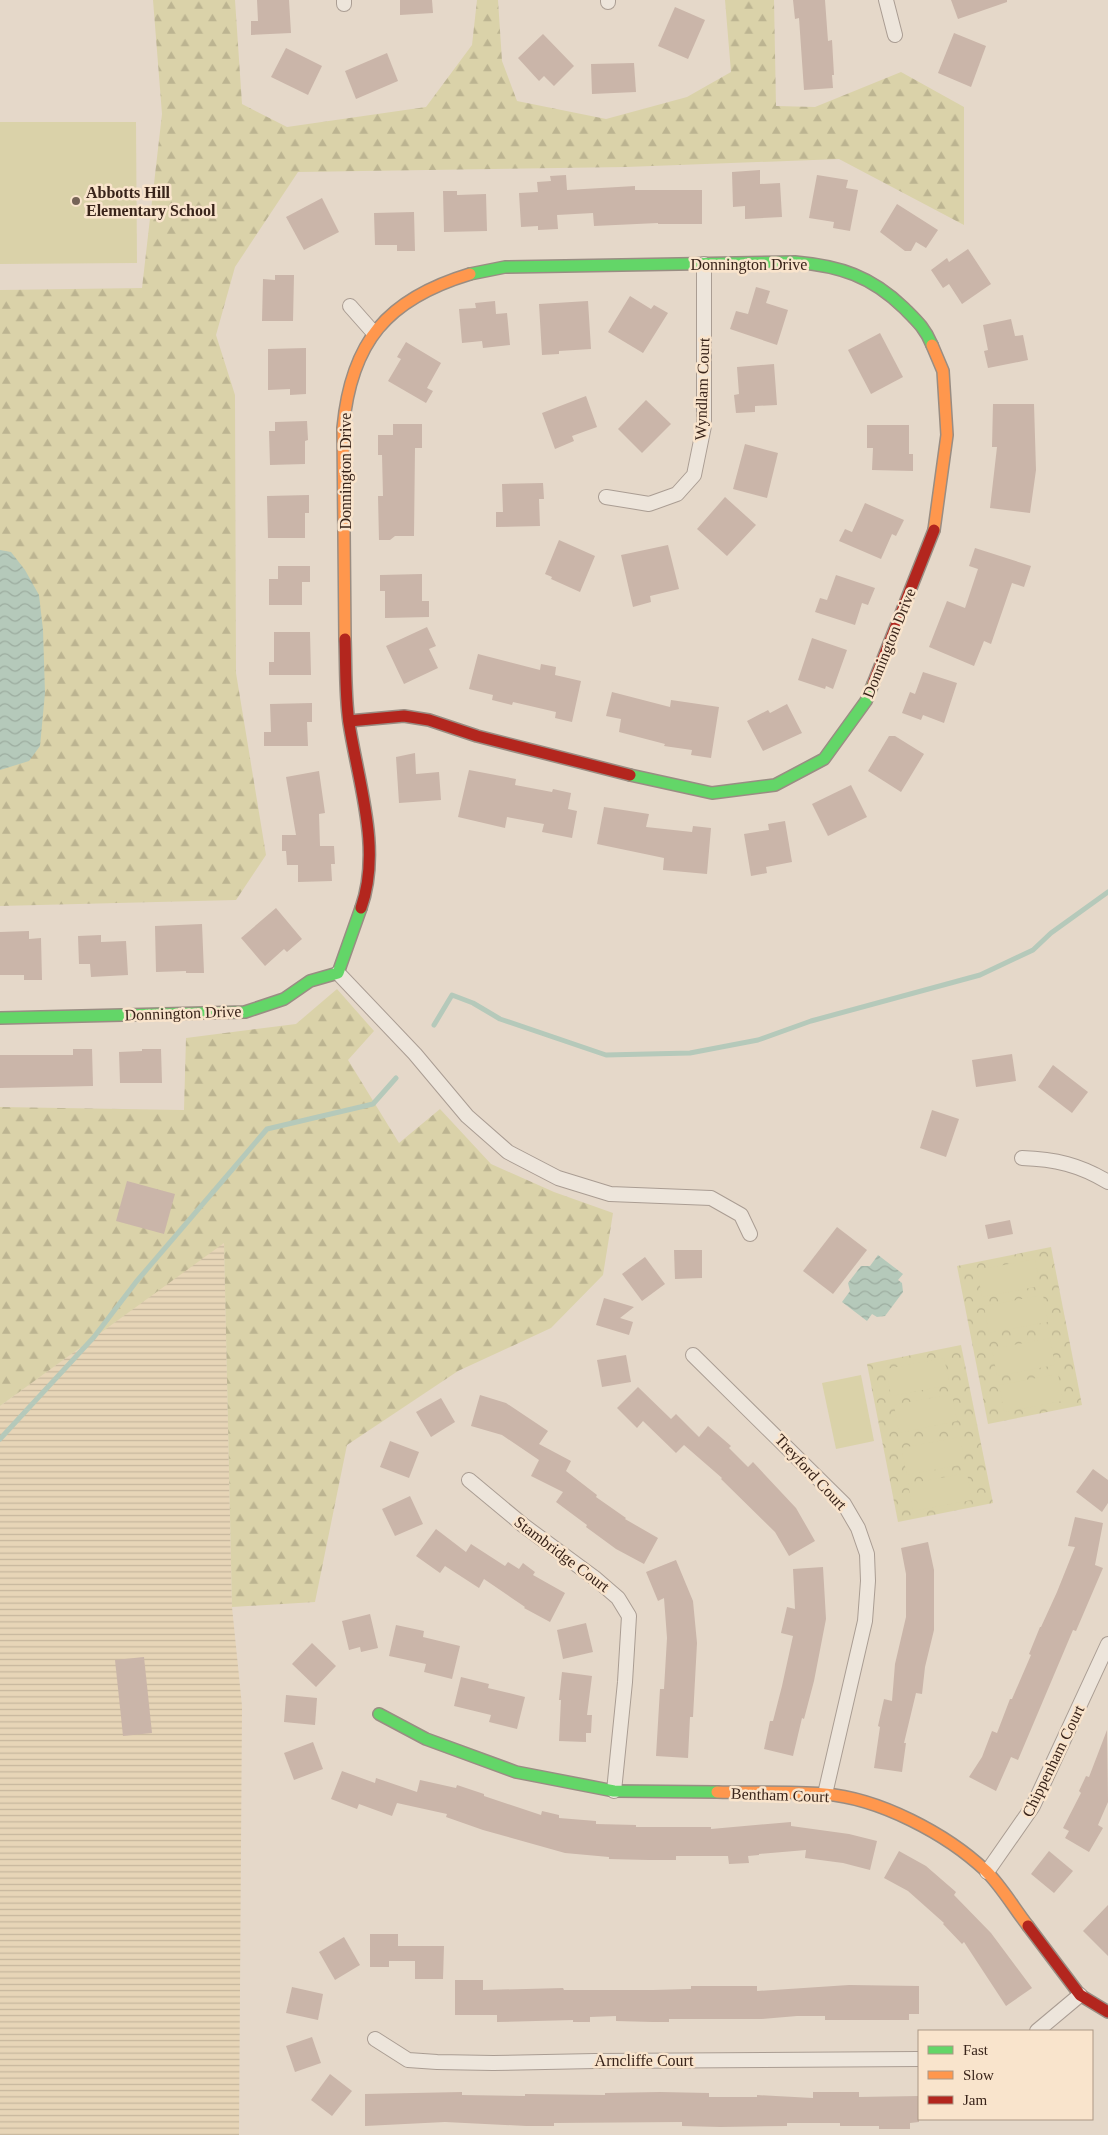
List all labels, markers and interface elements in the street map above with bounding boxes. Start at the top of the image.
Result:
place label: Abbotts Hill Elementary School [86,184,216,220]
marker: Abbotts Hill Elementary School [70,195,82,207]
street label: Donnington Drive [691,256,807,274]
street label: Wyndlam Court [692,337,713,441]
street label: Donnington Drive [337,413,355,529]
street label: Donnington Drive [859,586,920,701]
street label: Donnington Drive [124,1002,242,1025]
street label: Treyford Court [771,1431,851,1514]
street label: Stambridge Court [511,1513,613,1596]
street label: Chippenham Court [1019,1702,1089,1820]
street label: Bentham Court [731,1785,830,1805]
legend [918,2030,1093,2120]
text: Fast [963,2042,989,2058]
street label: Arncliffe Court [595,2052,694,2069]
text: Slow [963,2067,994,2083]
text: Jam [963,2092,987,2108]

